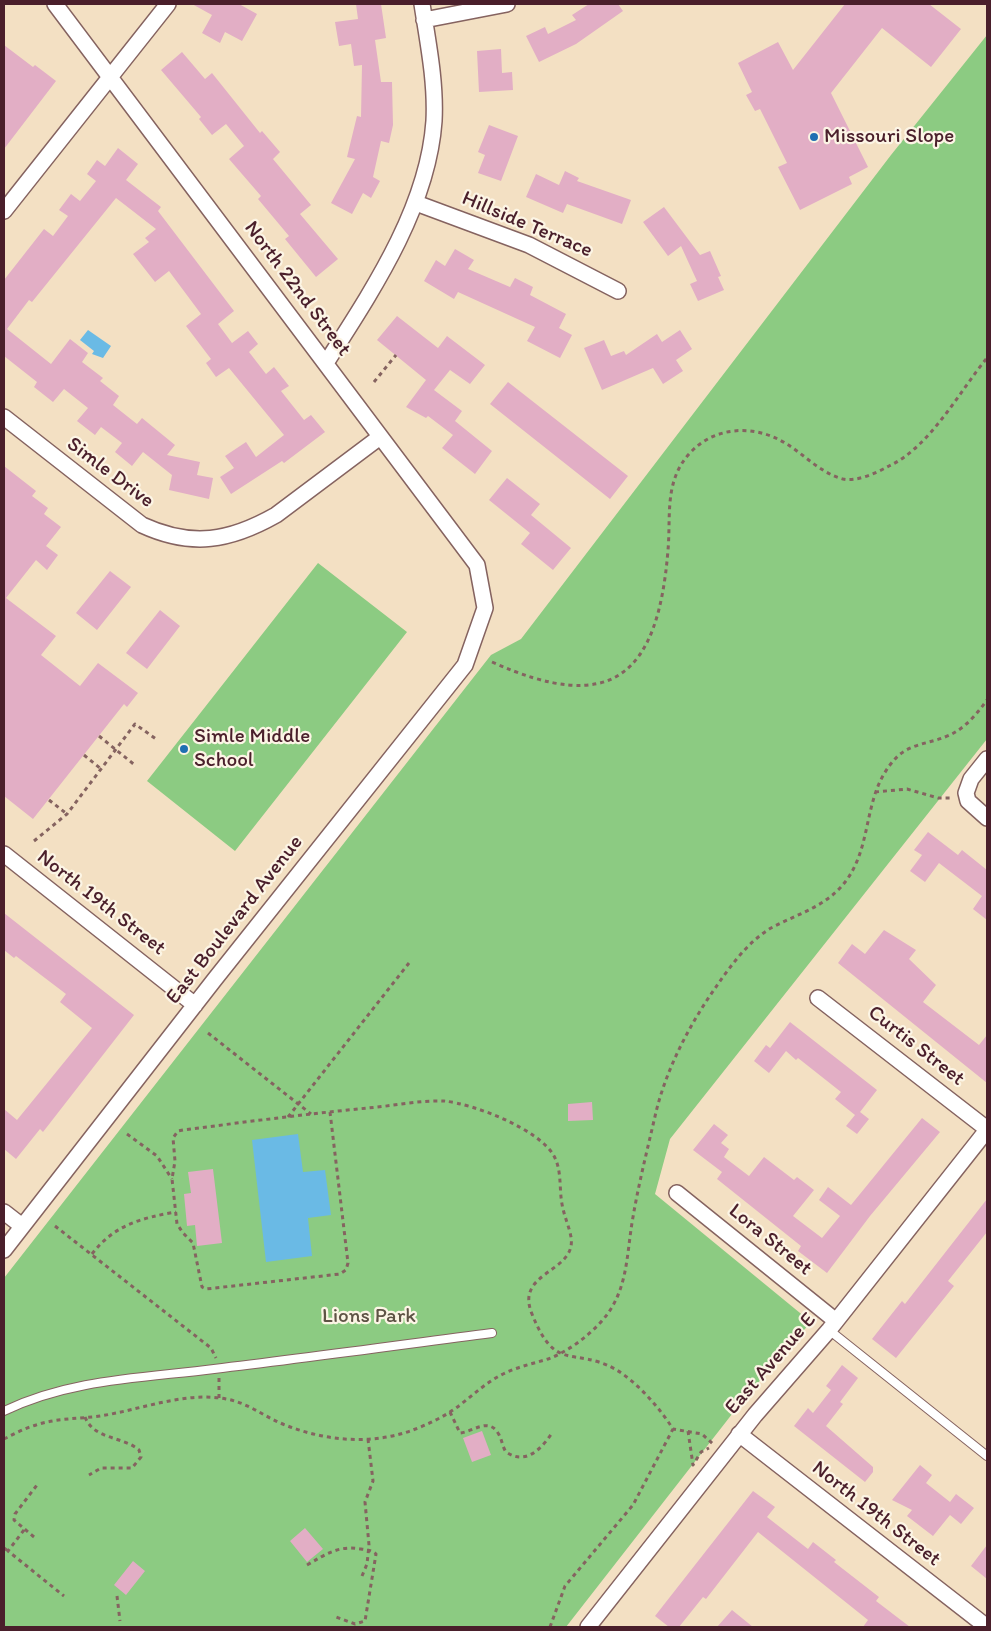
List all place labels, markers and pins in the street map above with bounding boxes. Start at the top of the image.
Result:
place label: Missouri Slope [824,124,954,150]
marker: Missouri Slope [808,131,820,143]
place label: Simle Middle School [194,724,310,774]
marker: Simle Middle School [178,743,190,755]

